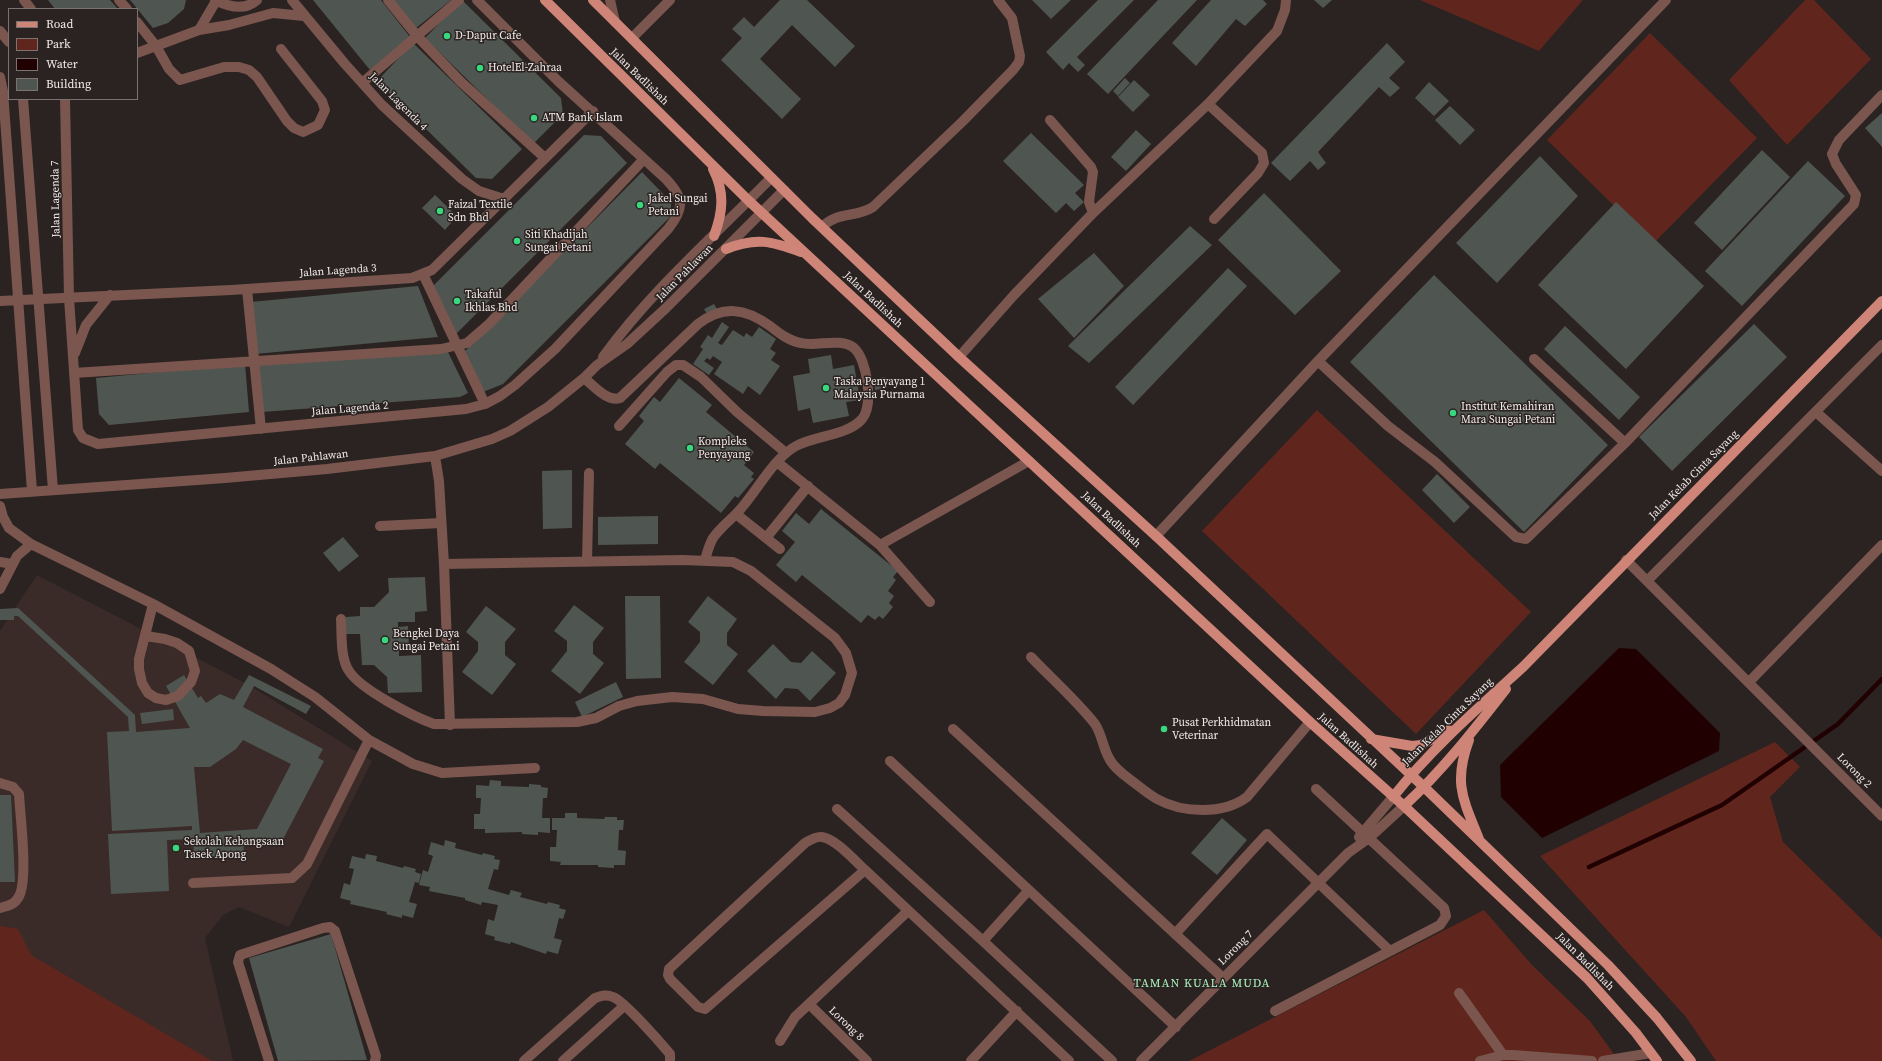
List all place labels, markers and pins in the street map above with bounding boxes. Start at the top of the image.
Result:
place label: D-Dapur Cafe [455,29,521,43]
marker: D-Dapur Cafe [442,31,452,41]
place label: HotelEl-Zahraa [488,61,562,75]
marker: HotelEl-Zahraa [475,63,485,73]
place label: ATM Bank Islam [542,111,623,125]
marker: ATM Bank Islam [529,113,539,123]
place label: Jakel Sungai Petani [648,192,708,218]
place label: Faizal Textile Sdn Bhd [448,198,512,224]
marker: Jakel Sungai Petani [635,200,645,210]
marker: Faizal Textile Sdn Bhd [435,206,445,216]
place label: Siti Khadijah Sungai Petani [525,228,591,254]
marker: Siti Khadijah Sungai Petani [512,236,522,246]
place label: Takaful Ikhlas Bhd [465,288,517,314]
marker: Takaful Ikhlas Bhd [452,296,462,306]
place label: Taska Penyayang 1 Malaysia Purnama [834,375,925,401]
marker: Taska Penyayang 1 Malaysia Purnama [821,383,831,393]
place label: Institut Kemahiran Mara Sungai Petani [1461,400,1555,426]
marker: Institut Kemahiran Mara Sungai Petani [1448,408,1458,418]
place label: Kompleks Penyayang [698,435,751,461]
marker: Kompleks Penyayang [685,443,695,453]
place label: Bengkel Daya Sungai Petani [393,627,459,653]
marker: Bengkel Daya Sungai Petani [380,635,390,645]
place label: Pusat Perkhidmatan Veterinar [1172,716,1271,742]
marker: Pusat Perkhidmatan Veterinar [1159,724,1169,734]
place label: Sekolah Kebangsaan Tasek Apong [184,835,284,861]
marker: Sekolah Kebangsaan Tasek Apong [171,843,181,853]

